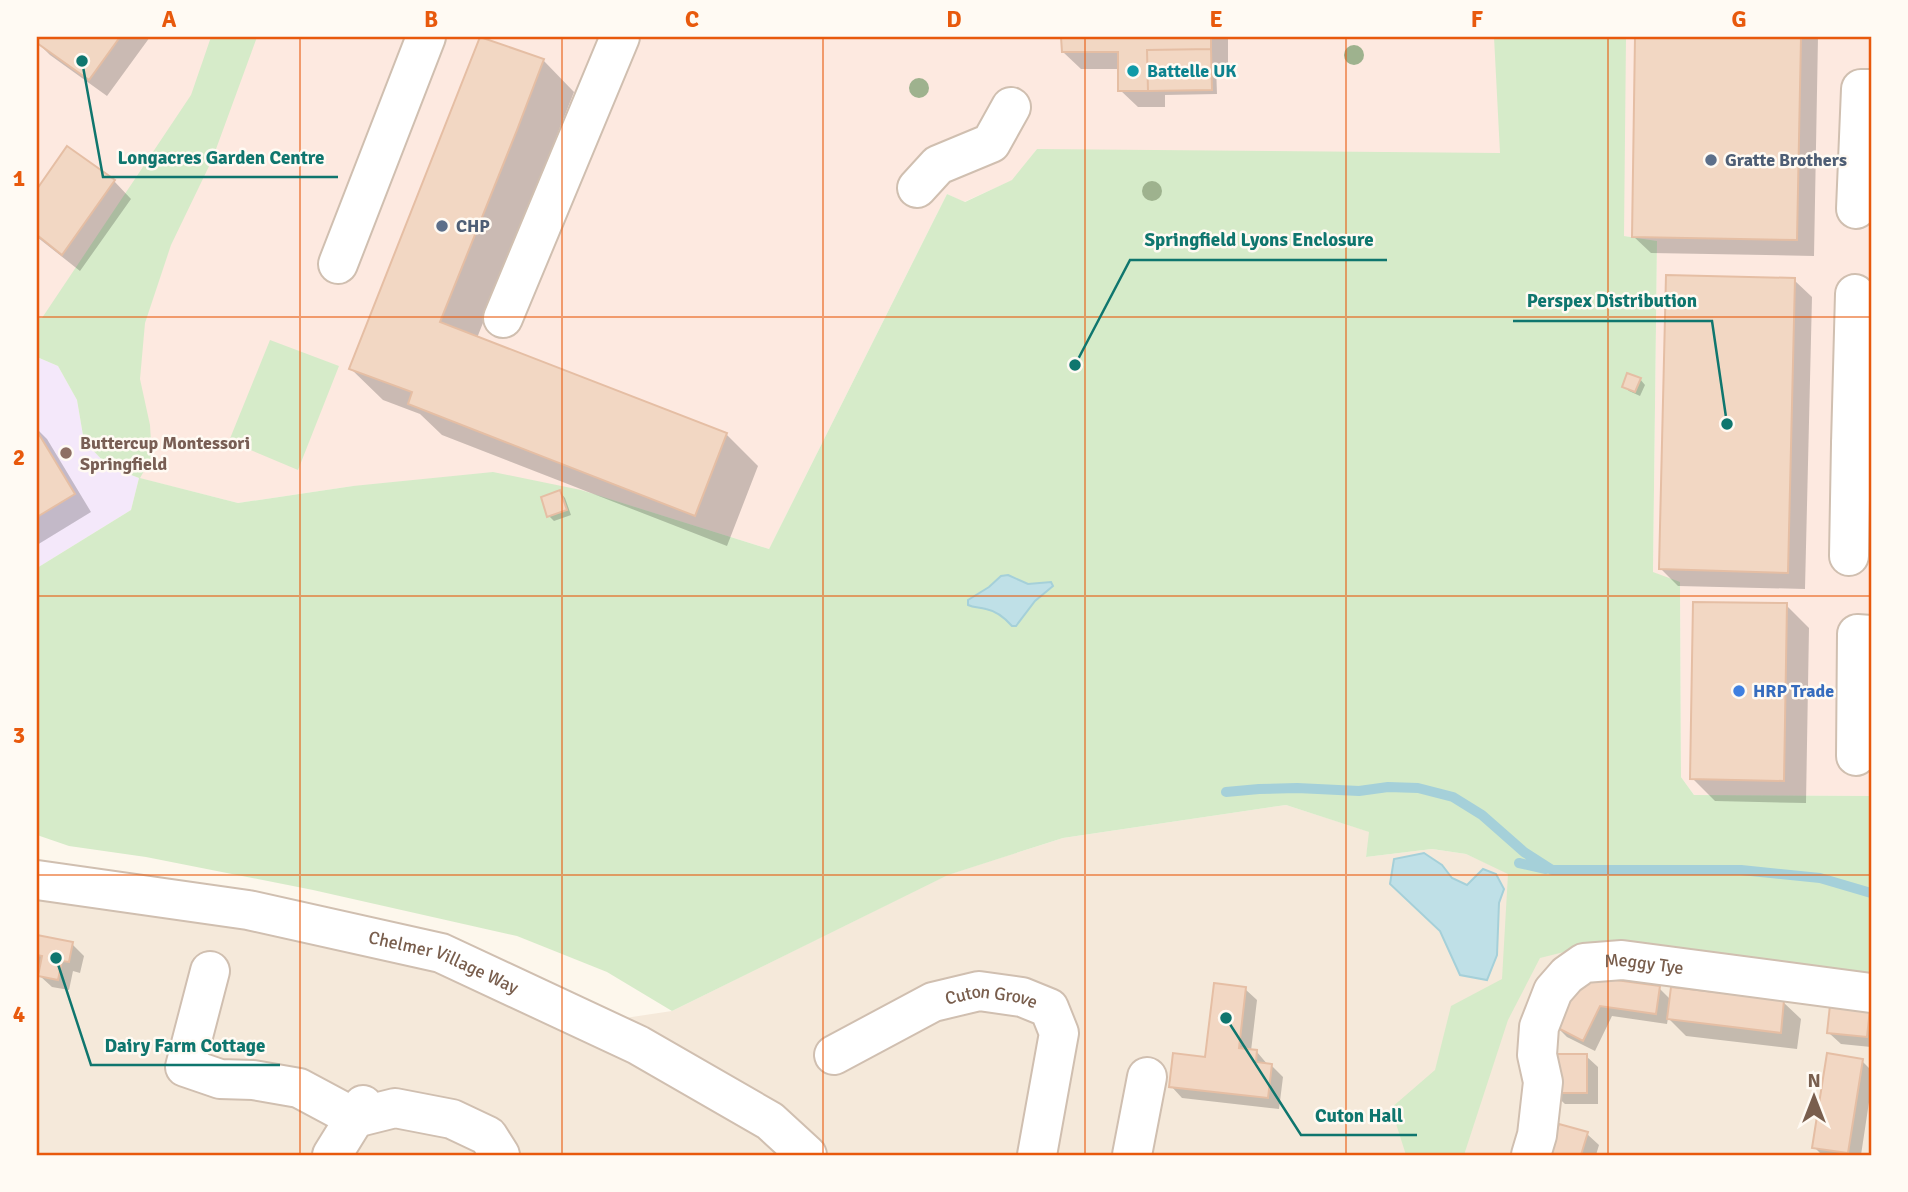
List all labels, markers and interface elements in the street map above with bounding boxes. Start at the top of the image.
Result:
text: A [162,5,177,34]
text: B [424,5,438,34]
text: C [685,5,699,34]
text: D [946,5,962,34]
text: E [1209,5,1223,34]
text: F [1471,5,1483,34]
text: G [1731,5,1747,34]
place label: Battelle UK [1147,60,1237,82]
marker: Battelle UK [1125,63,1141,79]
callout: Longacres Garden Centre [103,137,338,177]
text: Longacres Garden Centre [117,146,325,170]
place label: Gratte Brothers [1725,149,1847,171]
marker: Gratte Brothers [1703,152,1719,168]
text: 1 [13,164,25,193]
place label: CHP [456,215,490,237]
marker: CHP [434,218,450,234]
callout: Springfield Lyons Enclosure [1130,220,1387,260]
text: Springfield Lyons Enclosure [1144,228,1374,252]
callout: Perspex Distribution [1513,281,1712,321]
text: Perspex Distribution [1527,289,1697,313]
place label: Buttercup Montessori Springfield [80,432,250,475]
text: 2 [13,443,25,472]
marker: Buttercup Montessori Springfield [58,445,74,461]
place label: HRP Trade [1753,680,1834,702]
marker: HRP Trade [1731,683,1747,699]
text: 3 [13,721,25,750]
street label: Chelmer Village Way [366,926,522,999]
street label: Meggy Tye [1604,949,1685,979]
street label: Cuton Grove [943,980,1041,1013]
text: 4 [13,1000,25,1029]
callout: Dairy Farm Cottage [91,1025,280,1065]
text: Dairy Farm Cottage [105,1034,265,1058]
north arrow [1778,1062,1848,1132]
text: N [1807,1069,1821,1093]
callout: Cuton Hall [1301,1095,1417,1135]
text: Cuton Hall [1315,1104,1403,1128]

